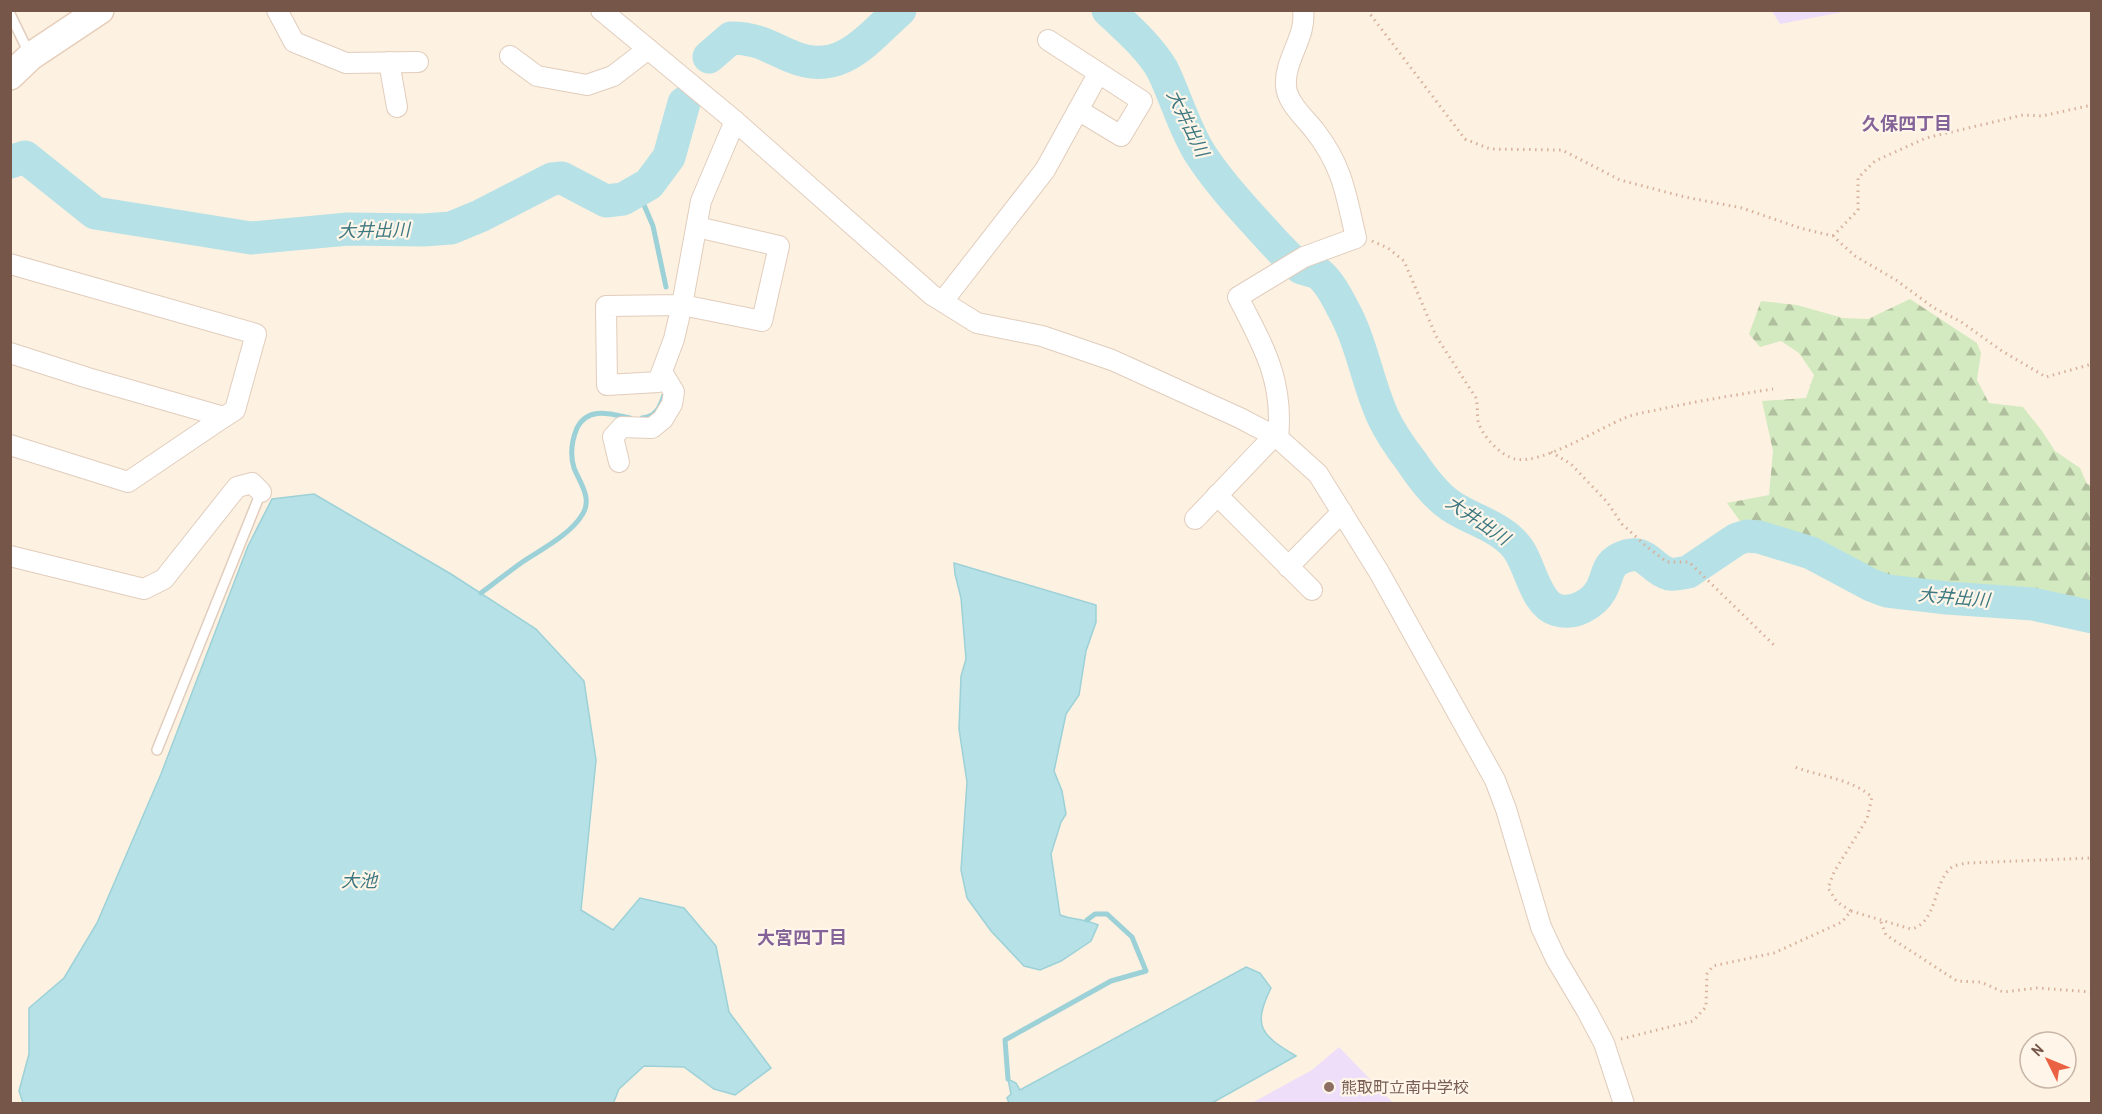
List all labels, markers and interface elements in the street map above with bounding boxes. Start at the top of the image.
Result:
water label: 大井出川 [1161,85,1216,163]
district label: 久保四丁目 [1862,111,1952,136]
water label: 大井出川 [338,217,412,243]
water label: 大井出川 [1441,490,1516,552]
water label: 大井出川 [1917,581,1993,613]
water label: 大池 [341,868,379,893]
district label: 大宮四丁目 [757,925,847,950]
north arrow [2018,1030,2078,1090]
text: N [2026,1039,2048,1061]
place label: 熊取町立南中学校 [1341,1076,1469,1098]
marker: 熊取町立南中学校 [1322,1080,1336,1094]

